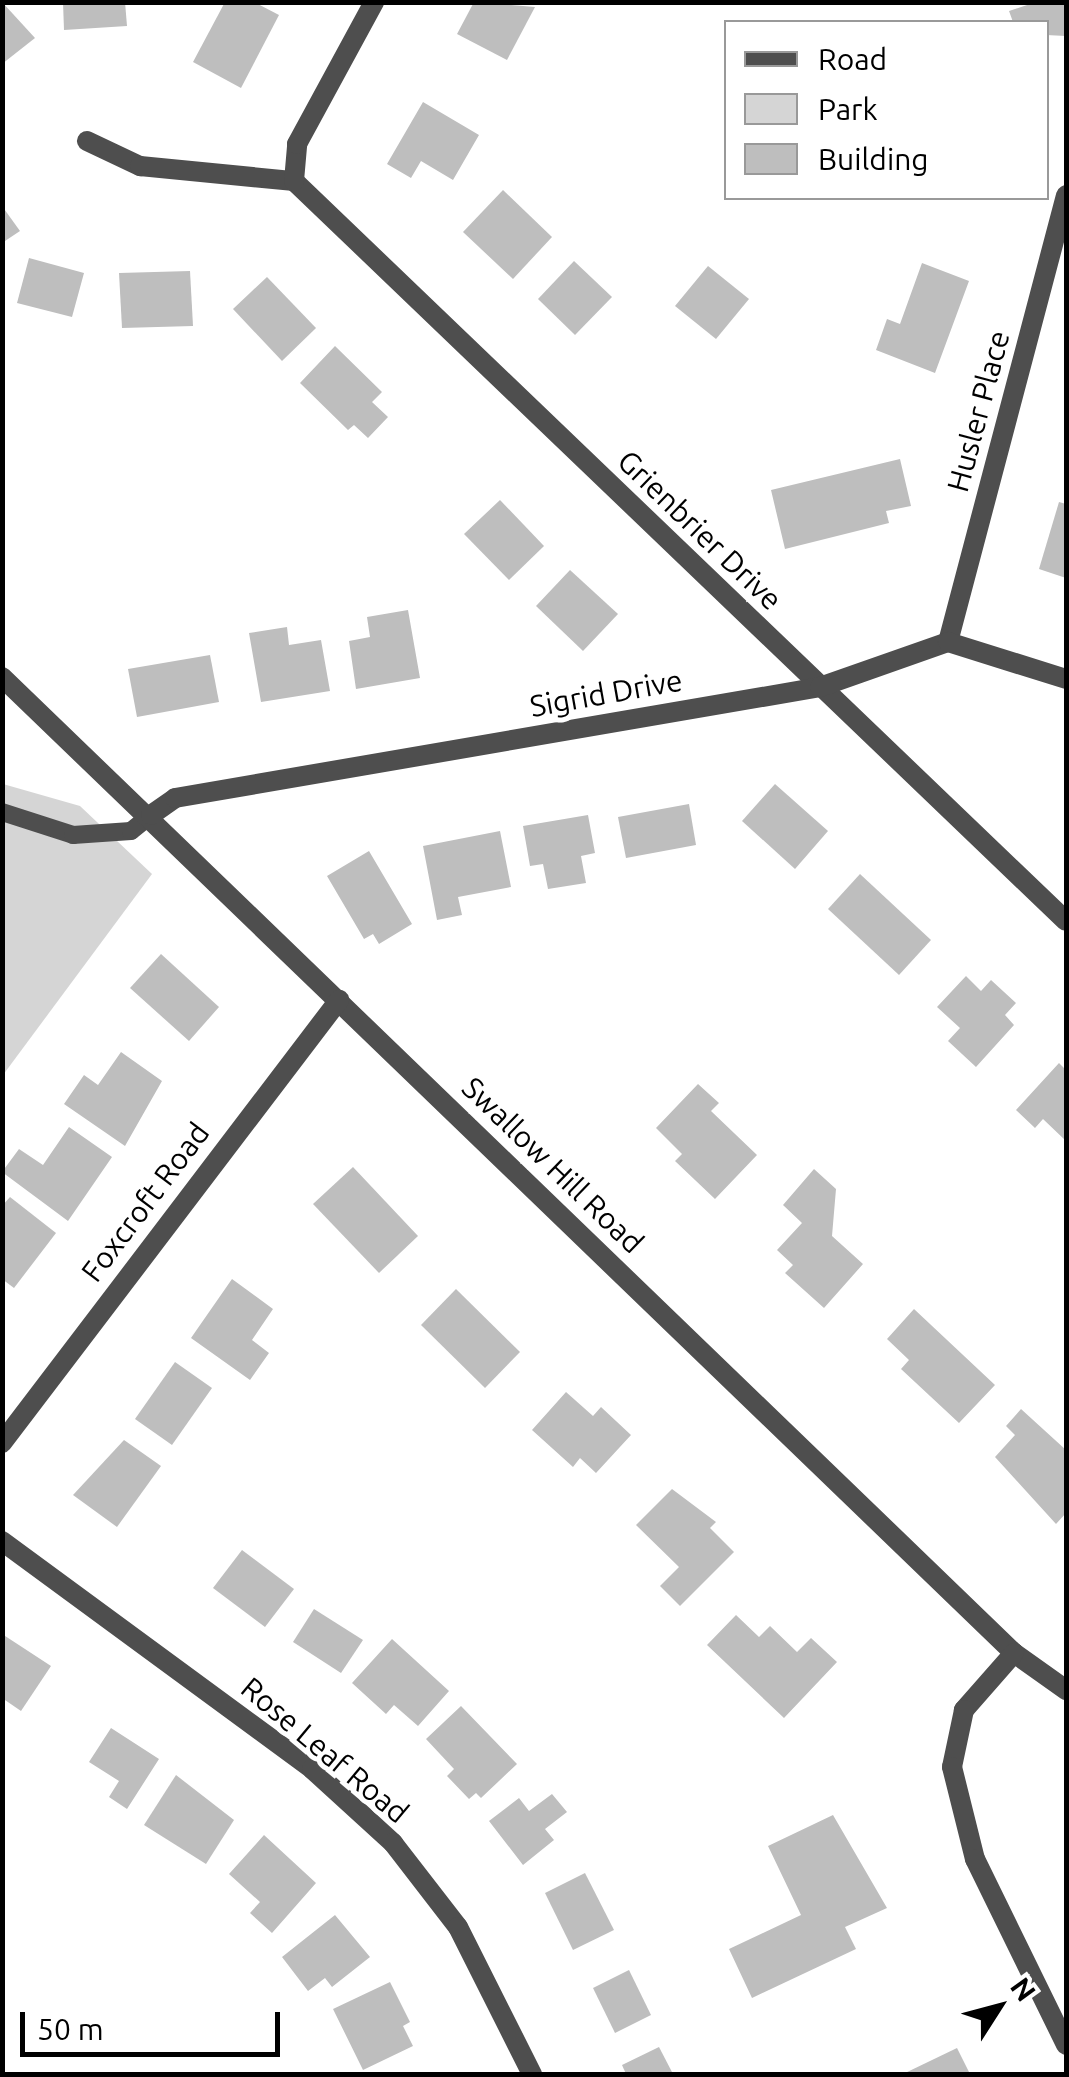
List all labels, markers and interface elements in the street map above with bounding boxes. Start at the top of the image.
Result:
legend [724,20,1049,200]
text: Road [818,42,887,76]
text: Park [818,92,878,126]
text: Building [818,142,929,176]
street label: Husler Place [939,326,1017,496]
street label: Grienbrier Drive [610,443,790,617]
street label: Sigrid Drive [527,662,685,724]
street label: Swallow Hill Road [455,1069,651,1261]
street label: Foxcroft Road [73,1115,217,1289]
street label: Rose Leaf Road [234,1670,416,1830]
north arrow [949,1957,1049,2057]
text: N [1005,1972,1042,2007]
scale bar [25,1992,285,2054]
text: 50 m [37,2012,104,2046]

